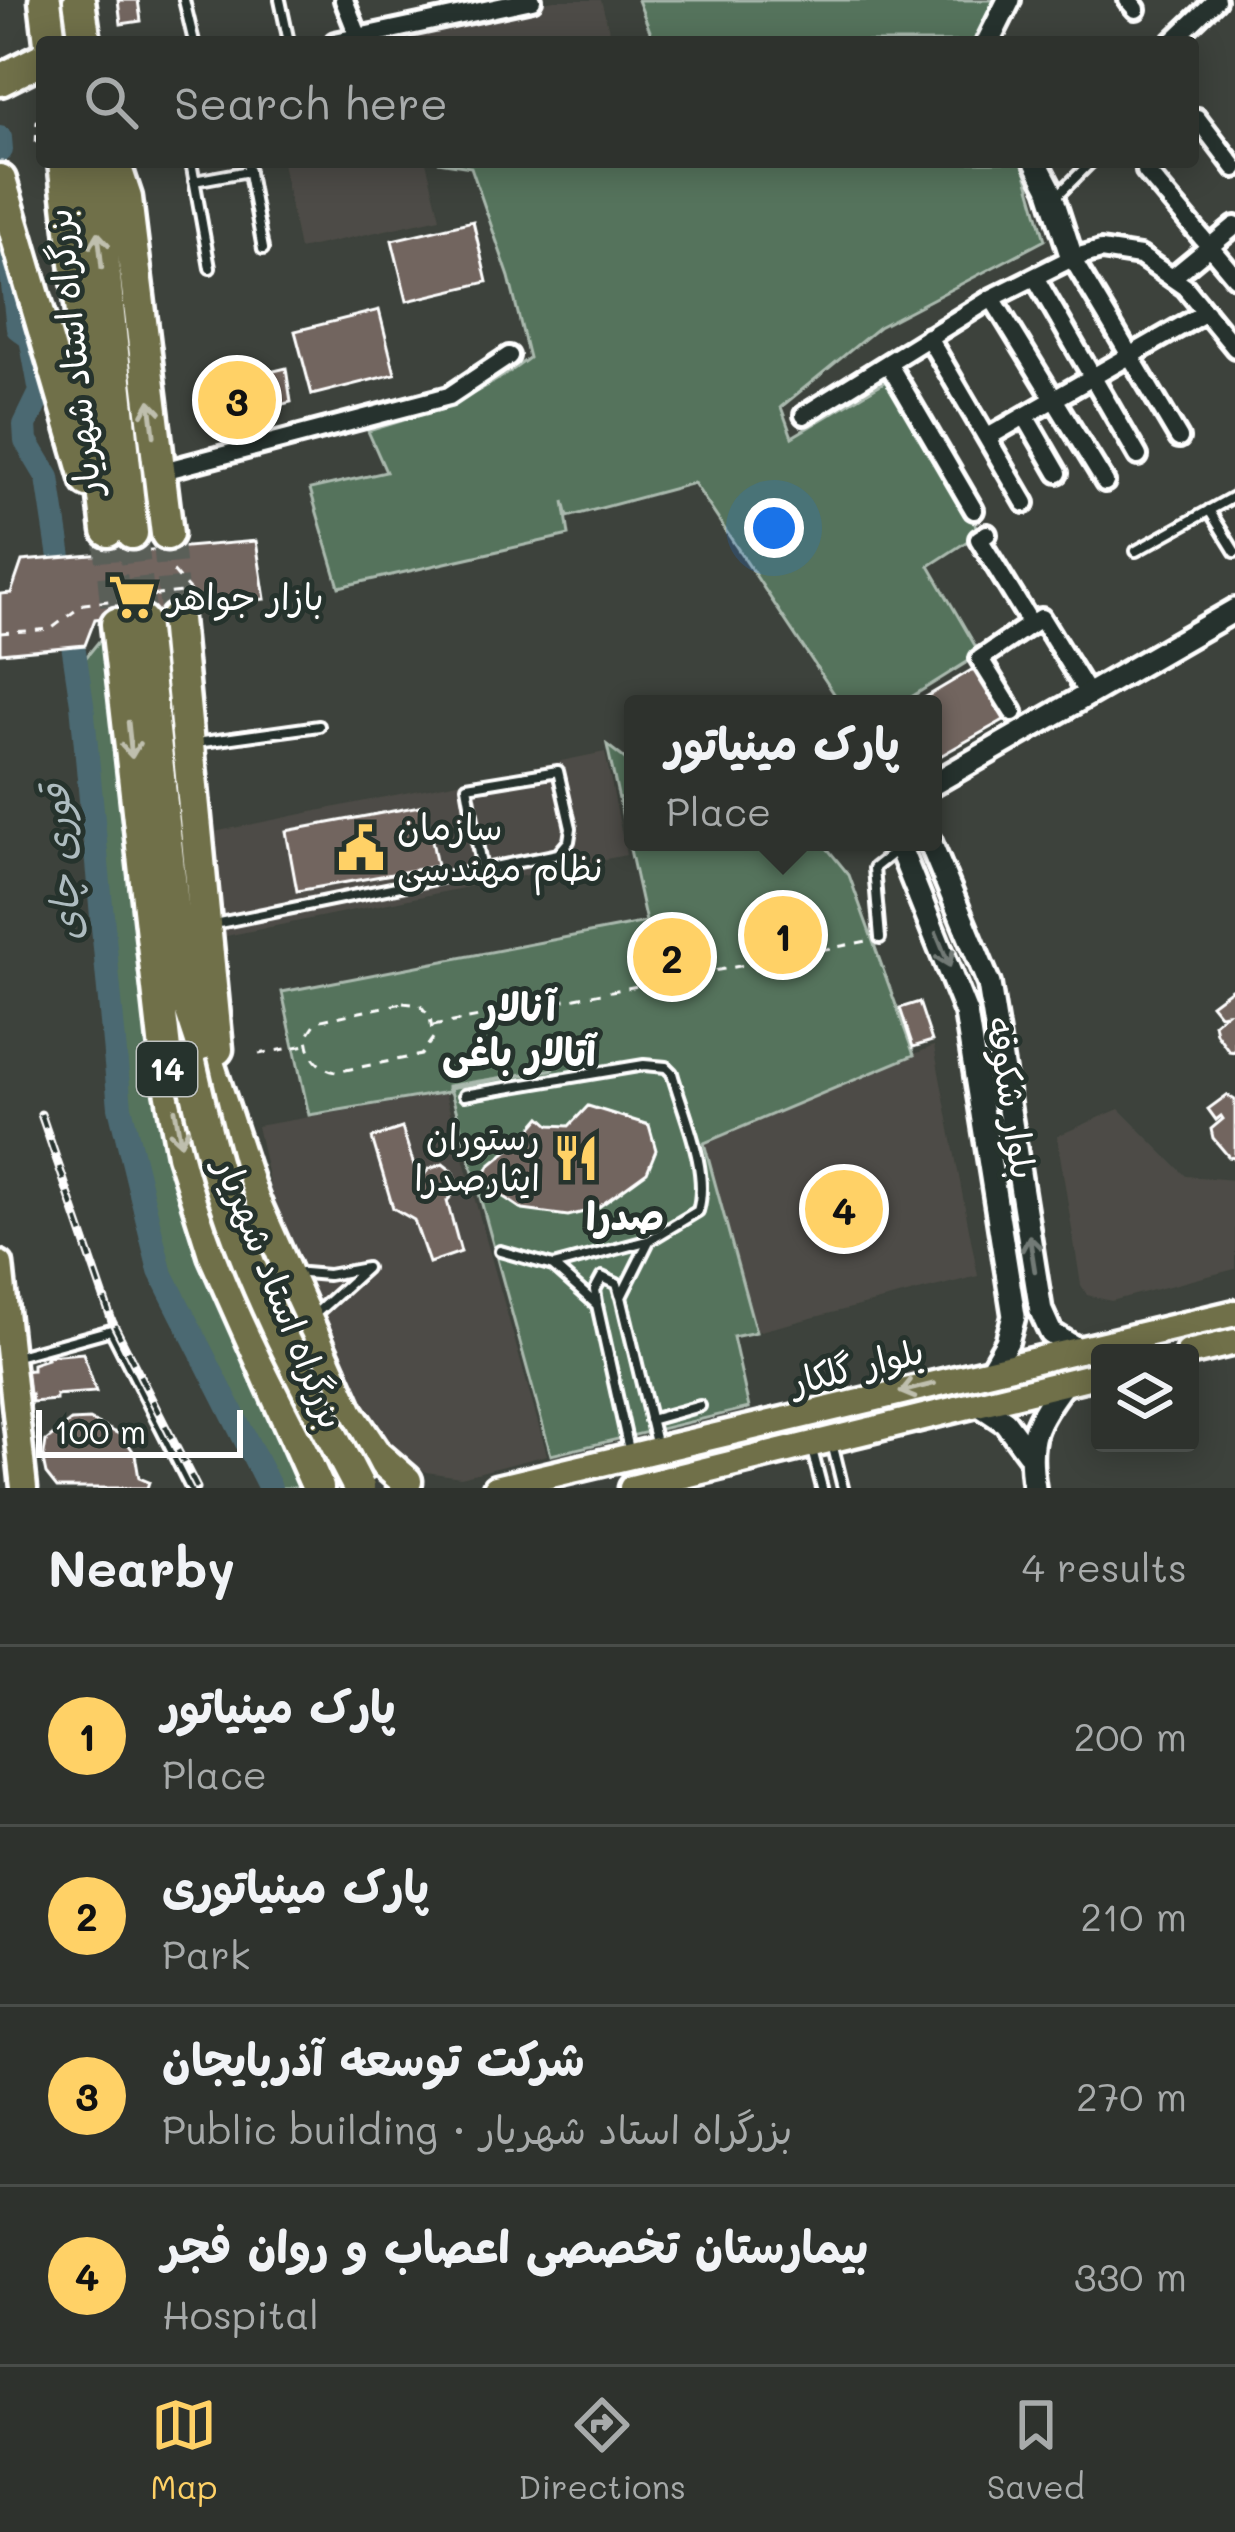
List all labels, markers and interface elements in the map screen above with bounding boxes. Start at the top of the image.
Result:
search box [36,36,1199,168]
icon: search [78,69,144,135]
text: Search here [174,73,448,131]
street label: بزرگراه استاد شهریار [33,206,110,501]
one-way arrow [89,231,111,270]
pin: 3 [198,355,276,445]
one-way arrow [141,399,163,438]
your location [744,498,804,558]
supermarket icon: بازار جواهر [107,572,157,622]
place label: بازار جواهر [165,572,324,621]
popup [624,695,942,851]
text: پارک مینیاتور [666,713,900,771]
one-way arrow [119,720,141,759]
water label: قوری چای [27,780,93,944]
text: Place [666,785,771,836]
place label: سازمان نظام مهندسی [397,802,603,896]
public building icon: سازمان نظام مهندسی [336,823,386,873]
pin: 1 [744,890,822,980]
pin: 2 [633,912,711,1002]
one-way arrow [933,930,955,967]
district label: آنالار آتالار باغی [442,980,599,1078]
street label: بلوار شکوفه [977,1013,1049,1182]
road number: 14 [137,1042,197,1096]
one-way arrow [167,1107,190,1146]
place label: رستوران ایثارصدرا [414,1112,540,1200]
restaurant icon: رستوران ایثارصدرا [551,1133,601,1183]
street label: بزرگراه استاد شهریار [204,1147,357,1435]
pin: 4 [805,1164,883,1254]
district label: صدرا [586,1189,664,1240]
one-way arrow [1019,1235,1042,1274]
street label: بلوار گلکار [782,1325,928,1404]
map controls [1091,1344,1199,1452]
button: layers [1091,1344,1199,1452]
one-way arrow [898,1378,936,1400]
scale bar [36,1404,243,1457]
text: 100 m [54,1409,146,1452]
text: Nearby [48,1533,235,1600]
text: 4 results [1022,1541,1187,1592]
text: پارک مینیاتور [162,1676,396,1734]
text: 1 [78,1710,96,1761]
text: 200 m [1074,1710,1187,1761]
text: Place [162,1748,267,1799]
text: پارک مینیاتوری [162,1856,429,1914]
text: 2 [76,1890,98,1941]
text: 210 m [1080,1890,1187,1941]
text: Park [162,1928,250,1979]
text: شرکت توسعه آذربایجان [162,2029,585,2087]
text: 3 [75,2070,99,2121]
text: 270 m [1076,2070,1187,2121]
text: Public building · بزرگراه استاد شهریار [162,2103,792,2154]
text: بیمارستان تخصصی اعصاب و روان فجر [162,2216,868,2274]
text: 4 [75,2250,99,2301]
text: 330 m [1074,2250,1187,2301]
text: Hospital [162,2288,319,2339]
tab: Map [150,2392,218,2507]
tab: Directions [518,2392,686,2507]
tab: Saved [987,2392,1085,2507]

